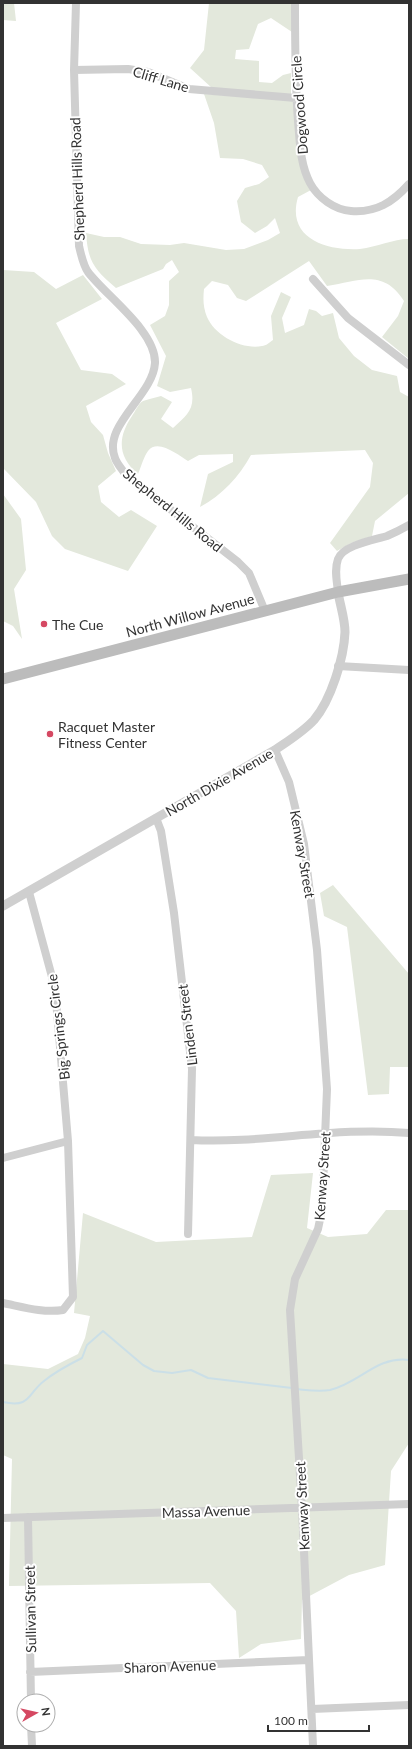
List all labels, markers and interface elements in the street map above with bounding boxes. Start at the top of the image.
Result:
street label: Dogwood Circle [287,55,311,155]
street label: Cliff Lane [131,62,191,96]
street label: Shepherd Hills Road [66,117,88,241]
street label: Shepherd Hills Road [120,465,226,555]
street label: North Willow Avenue [124,590,256,640]
place label: The Cue [52,616,103,633]
marker: The Cue [39,619,49,629]
place label: Racquet Master Fitness Center [58,718,155,751]
marker: Racquet Master Fitness Center [45,729,55,739]
street label: North Dixie Avenue [162,744,276,820]
street label: Kenway Street [287,809,319,899]
street label: Big Springs Circle [43,973,73,1081]
street label: Linden Street [174,983,200,1067]
street label: Kenway Street [310,1131,334,1221]
street label: Kenway Street [291,1461,313,1551]
street label: Massa Avenue [162,1501,250,1521]
street label: Sullivan Street [21,1565,39,1653]
street label: Sharon Avenue [124,1656,216,1676]
north arrow [16,1693,56,1733]
text: N [39,1706,53,1717]
scale bar [268,1707,369,1733]
text: 100 m [274,1713,308,1728]

